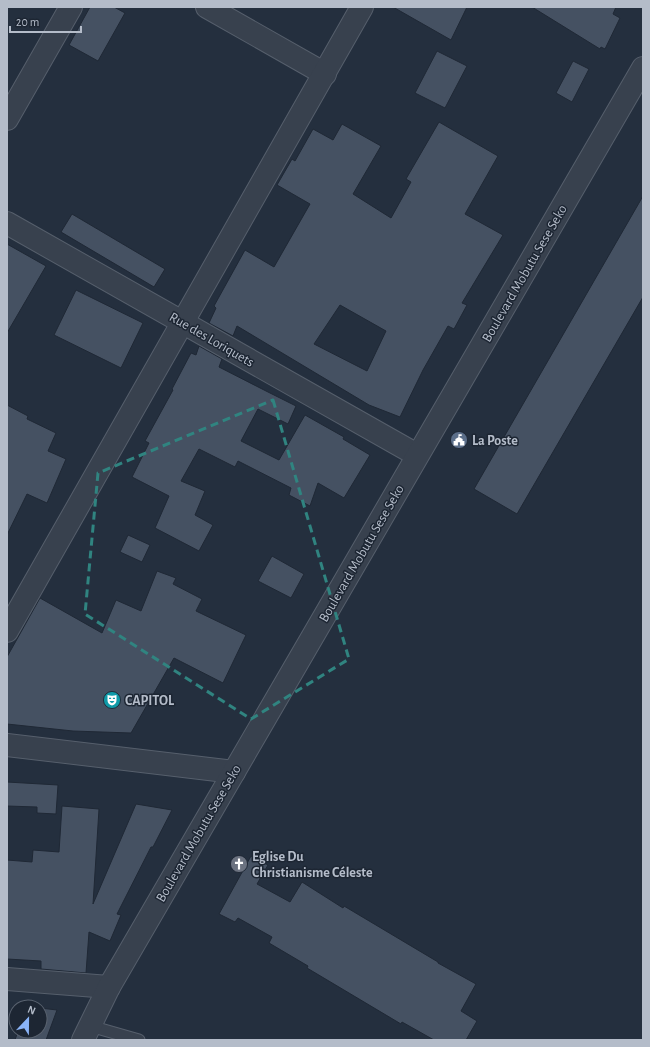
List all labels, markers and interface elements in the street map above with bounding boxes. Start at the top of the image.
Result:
scale bar [10,8,81,34]
text: 20 m [16,16,39,28]
street label: Boulevard Mobutu Sese Seko [480,202,570,344]
street label: Rue des Loriquets [167,310,256,370]
public building icon: La Poste [449,430,469,450]
place label: La Poste [472,434,518,448]
street label: Boulevard Mobutu Sese Seko [317,482,407,624]
theatre icon: CAPITOL [102,690,122,710]
place label: CAPITOL [125,694,175,708]
street label: Boulevard Mobutu Sese Seko [154,762,244,904]
place label: Eglise Du Christianisme Céleste [252,850,373,880]
church icon: Eglise Du Christianisme Céleste [229,854,249,874]
north arrow [8,999,48,1039]
text: N [26,1004,37,1017]

